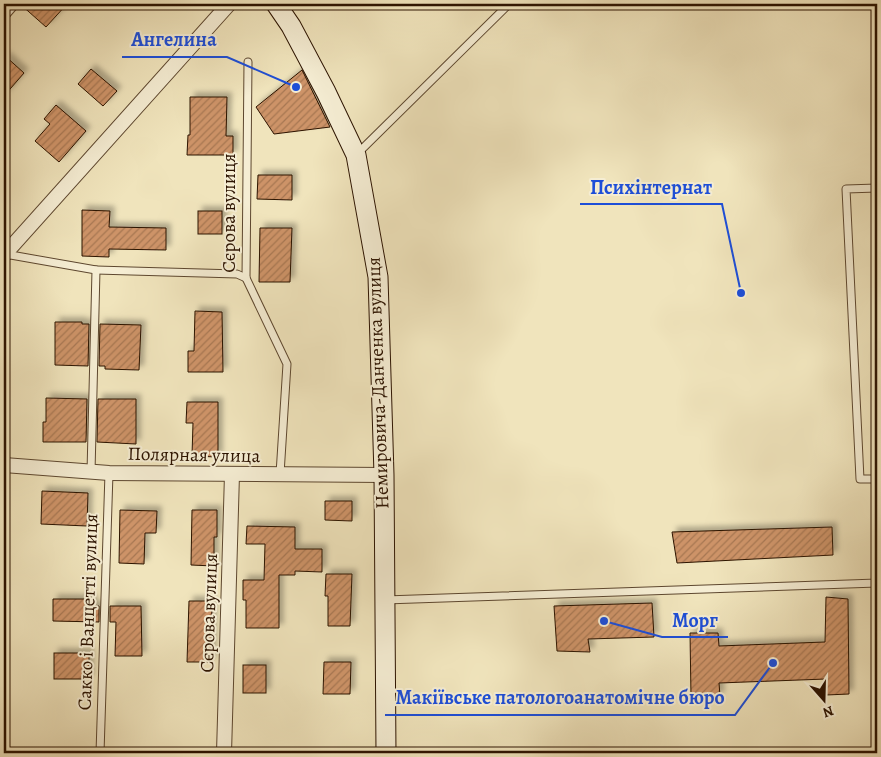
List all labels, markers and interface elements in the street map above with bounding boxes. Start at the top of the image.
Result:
callout: Ангелина [122,22,227,57]
text: Ангелина [130,26,217,53]
street label: Сєрова вулиця [216,153,242,273]
callout: Психінтернат [580,169,722,204]
text: Психінтернат [590,174,712,201]
street label: Немировича-Данченка вулиця [361,257,395,509]
street label: Полярная улица [127,441,261,469]
street label: Сакко і Ванцетті вулиця [72,513,104,711]
street label: Сєрова вулиця [194,553,224,673]
callout: Морг [662,602,728,637]
text: Морг [672,607,718,634]
north arrow [798,674,848,724]
callout: Макіївське патологоанатомічне бюро [385,680,735,715]
text: Макіївське патологоанатомічне бюро [395,684,725,711]
text: N [820,701,836,722]

